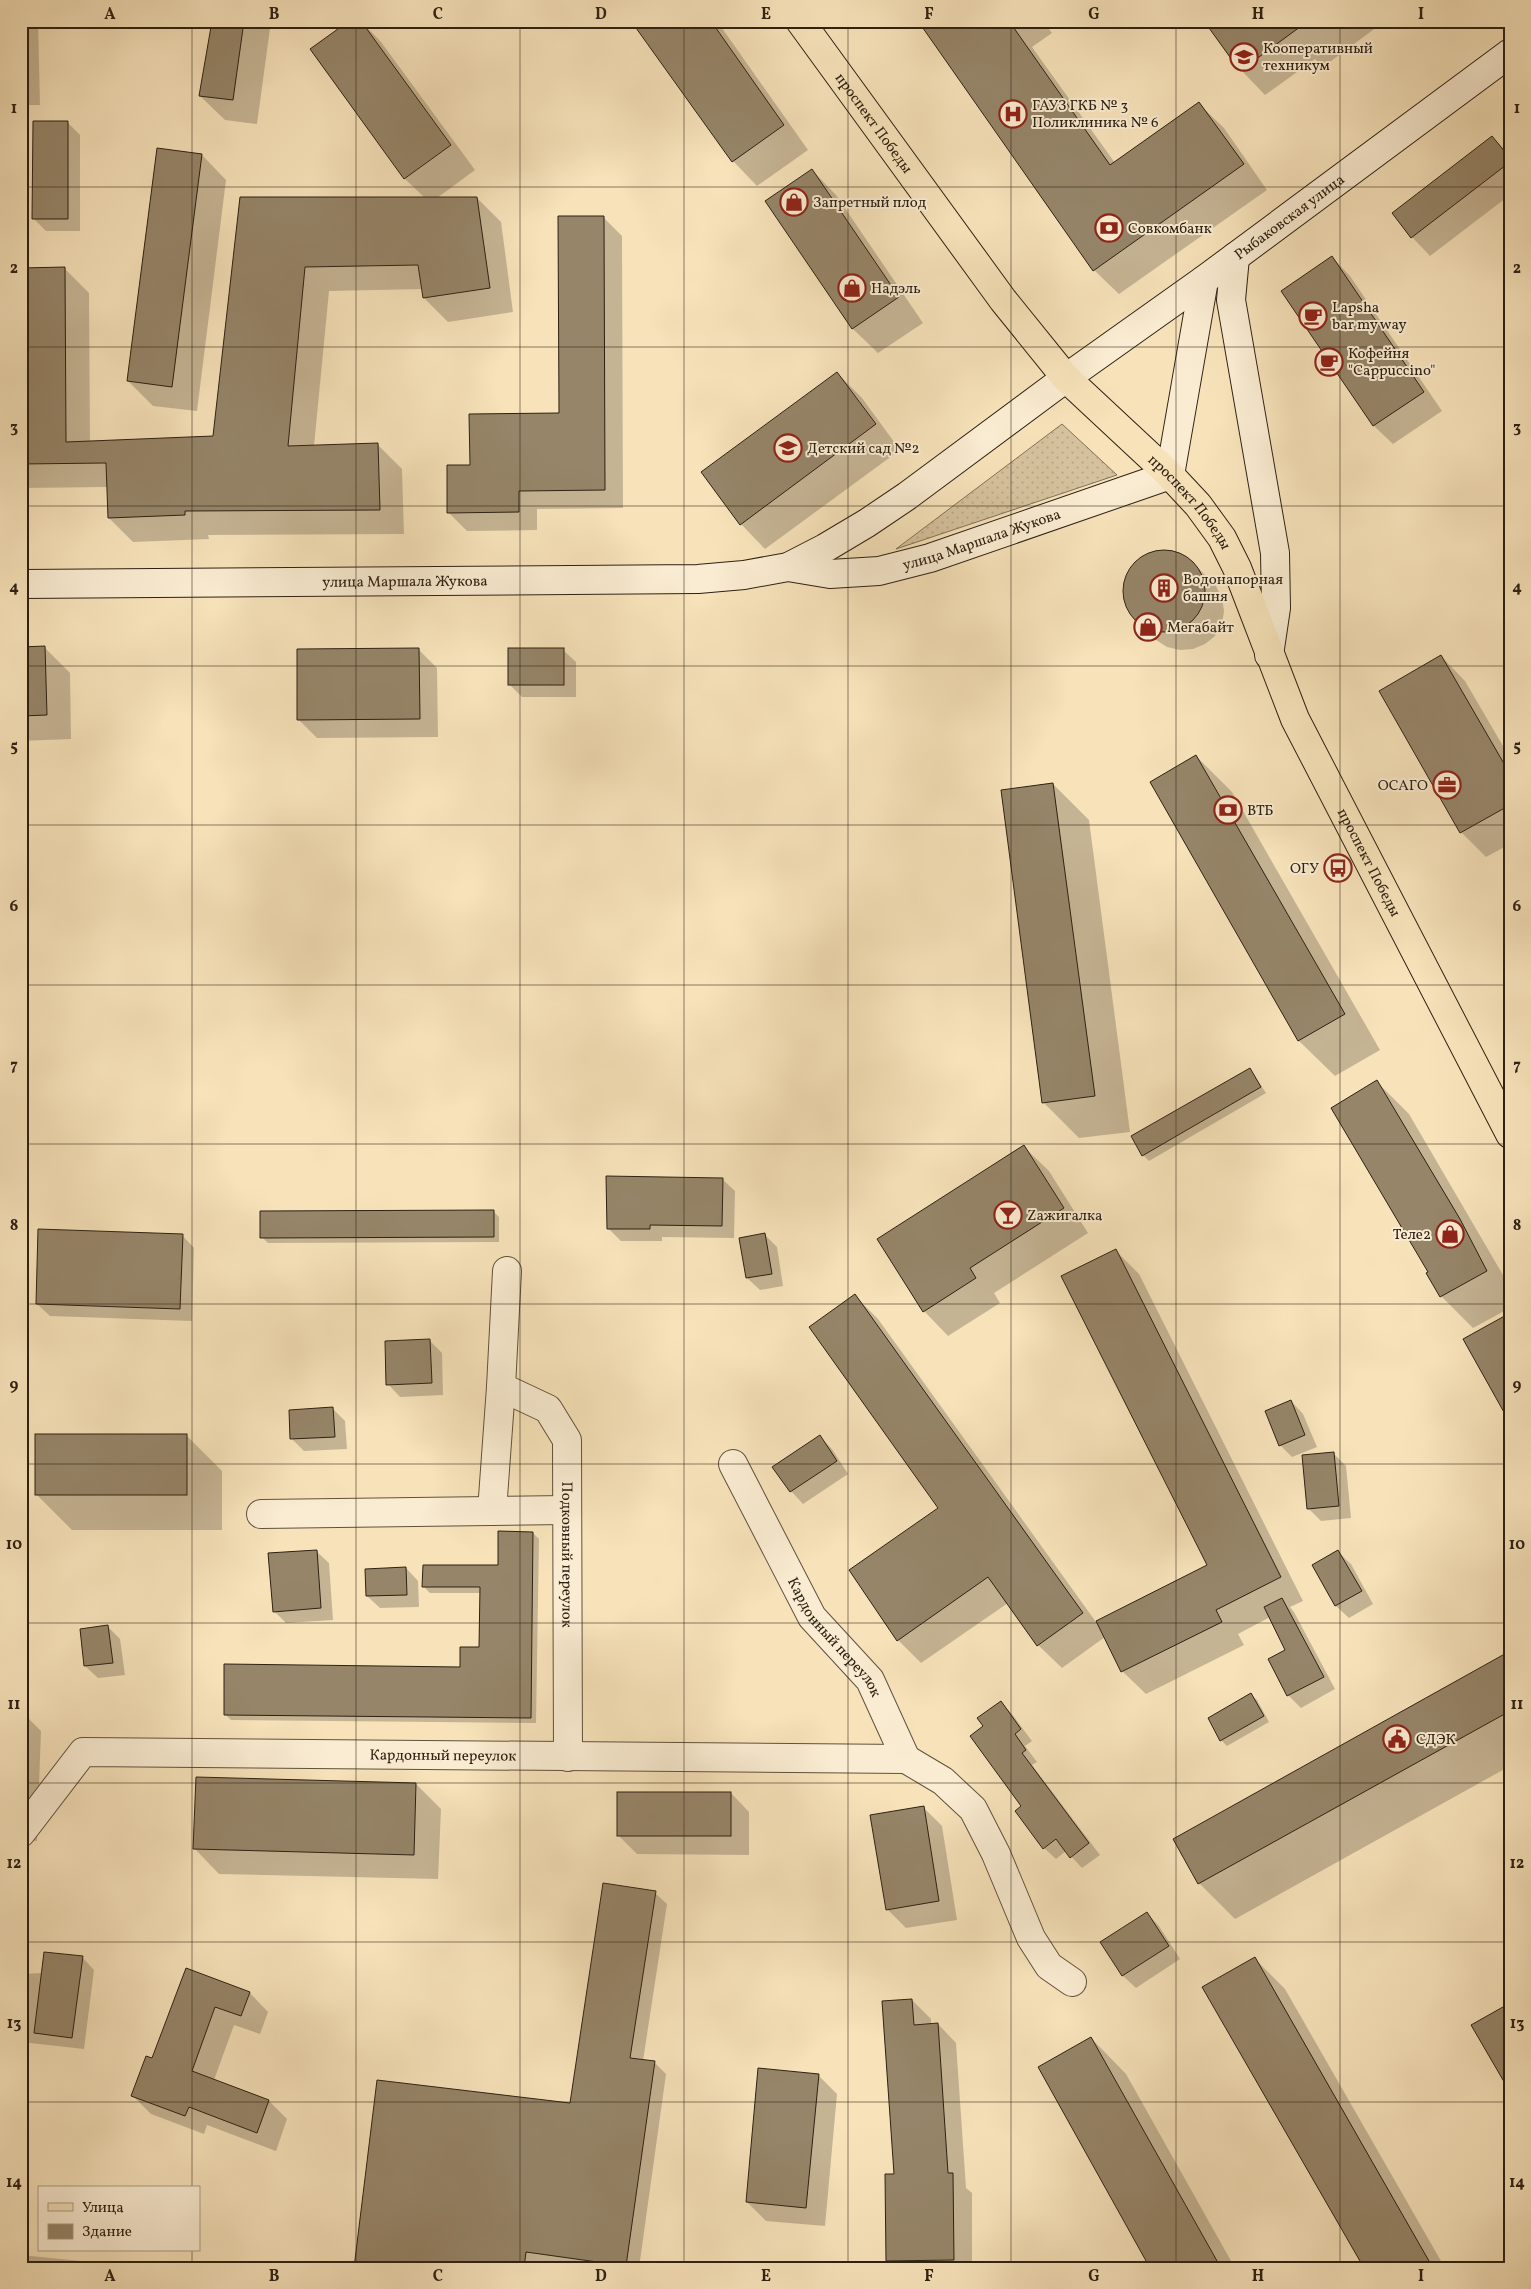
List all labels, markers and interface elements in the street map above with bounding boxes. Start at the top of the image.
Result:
text: A [104,4,116,26]
text: B [269,4,280,26]
text: C [433,4,443,26]
text: D [595,4,607,26]
text: E [761,4,771,26]
text: F [924,4,934,26]
text: G [1088,4,1100,26]
text: H [1252,4,1264,26]
text: I [1418,4,1424,26]
place label: Кооперативный техникум [1263,39,1373,77]
school or university icon: Кооперативный техникум [1229,42,1259,72]
street label: проспект Победы [829,69,917,179]
place label: ГАУЗ ГКБ № 3 Поликлиника № 6 [1032,96,1159,134]
text: 1 [11,98,17,120]
text: 1 [1514,98,1520,120]
hospital icon: ГАУЗ ГКБ № 3 Поликлиника № 6 [998,99,1028,129]
street label: Рыбаковская улица [1231,170,1350,266]
shop icon: Запретный плод [779,187,809,217]
place label: Запретный плод [813,193,927,214]
bank icon: Совкомбанк [1094,213,1124,243]
place label: Совкомбанк [1128,219,1212,240]
text: 2 [10,258,18,280]
text: 2 [1513,258,1521,280]
shop icon: Надэль [837,273,867,303]
place label: Надэль [871,279,921,300]
place label: Lapsha bar my way [1332,298,1407,336]
cafe icon: Lapsha bar my way [1298,301,1328,331]
place label: Кофейня "Cappuccino" [1348,344,1435,382]
cafe icon: Кофейня "Cappuccino" [1314,347,1344,377]
text: 3 [10,417,18,439]
text: 3 [1513,417,1521,439]
school or university icon: Детский сад №2 [773,433,803,463]
place label: Детский сад №2 [807,439,920,460]
street label: проспект Победы [1143,450,1235,554]
street label: улица Маршала Жукова [901,505,1064,577]
place label: Водонапорная башня [1183,570,1283,608]
street label: улица Маршала Жукова [322,572,488,594]
building icon: Водонапорная башня [1149,573,1179,603]
text: 4 [9,577,19,599]
text: 4 [1512,577,1522,599]
shop icon: Мегабайт [1133,612,1163,642]
place label: Мегабайт [1167,618,1234,639]
text: 5 [10,736,18,758]
text: 5 [1513,736,1521,758]
office icon: ОСАГО [1432,770,1462,800]
place label: ОСАГО [1378,776,1428,797]
bank icon: ВТБ [1213,795,1243,825]
place label: ВТБ [1247,801,1274,822]
street label: проспект Победы [1331,805,1405,921]
bus stop icon: ОГУ [1323,853,1353,883]
place label: ОГУ [1290,859,1319,880]
text: 6 [10,896,19,918]
text: 6 [1513,896,1522,918]
text: 7 [10,1055,18,1077]
text: 7 [1513,1055,1521,1077]
bar icon: Zажигалка [993,1200,1023,1230]
place label: Zажигалка [1027,1206,1103,1227]
text: 8 [10,1215,18,1237]
text: 8 [1513,1215,1521,1237]
shop icon: Теле2 [1435,1219,1465,1249]
place label: Теле2 [1393,1225,1431,1246]
text: 9 [10,1375,19,1397]
text: 9 [1513,1375,1522,1397]
street label: Подковный переулок [555,1481,577,1628]
text: 10 [6,1534,22,1556]
text: 10 [1509,1534,1525,1556]
street label: Кардонный переулок [781,1574,885,1701]
text: 11 [8,1694,20,1716]
text: 11 [1511,1694,1523,1716]
public building icon: СДЭК [1382,1724,1412,1754]
place label: СДЭК [1416,1730,1456,1751]
street label: Кардонный переулок [370,1745,516,1768]
text: 12 [7,1853,21,1875]
text: 12 [1510,1853,1524,1875]
text: 13 [7,2013,21,2035]
text: 13 [1510,2013,1524,2035]
text: 14 [6,2172,22,2194]
text: 14 [1509,2172,1525,2194]
legend [38,2186,200,2252]
text: Улица [82,2198,124,2219]
text: Здание [82,2222,132,2243]
text: A [104,2266,116,2288]
text: B [269,2266,280,2288]
text: C [433,2266,443,2288]
text: D [595,2266,607,2288]
text: E [761,2266,771,2288]
text: F [924,2266,934,2288]
text: G [1088,2266,1100,2288]
text: H [1252,2266,1264,2288]
text: I [1418,2266,1424,2288]

